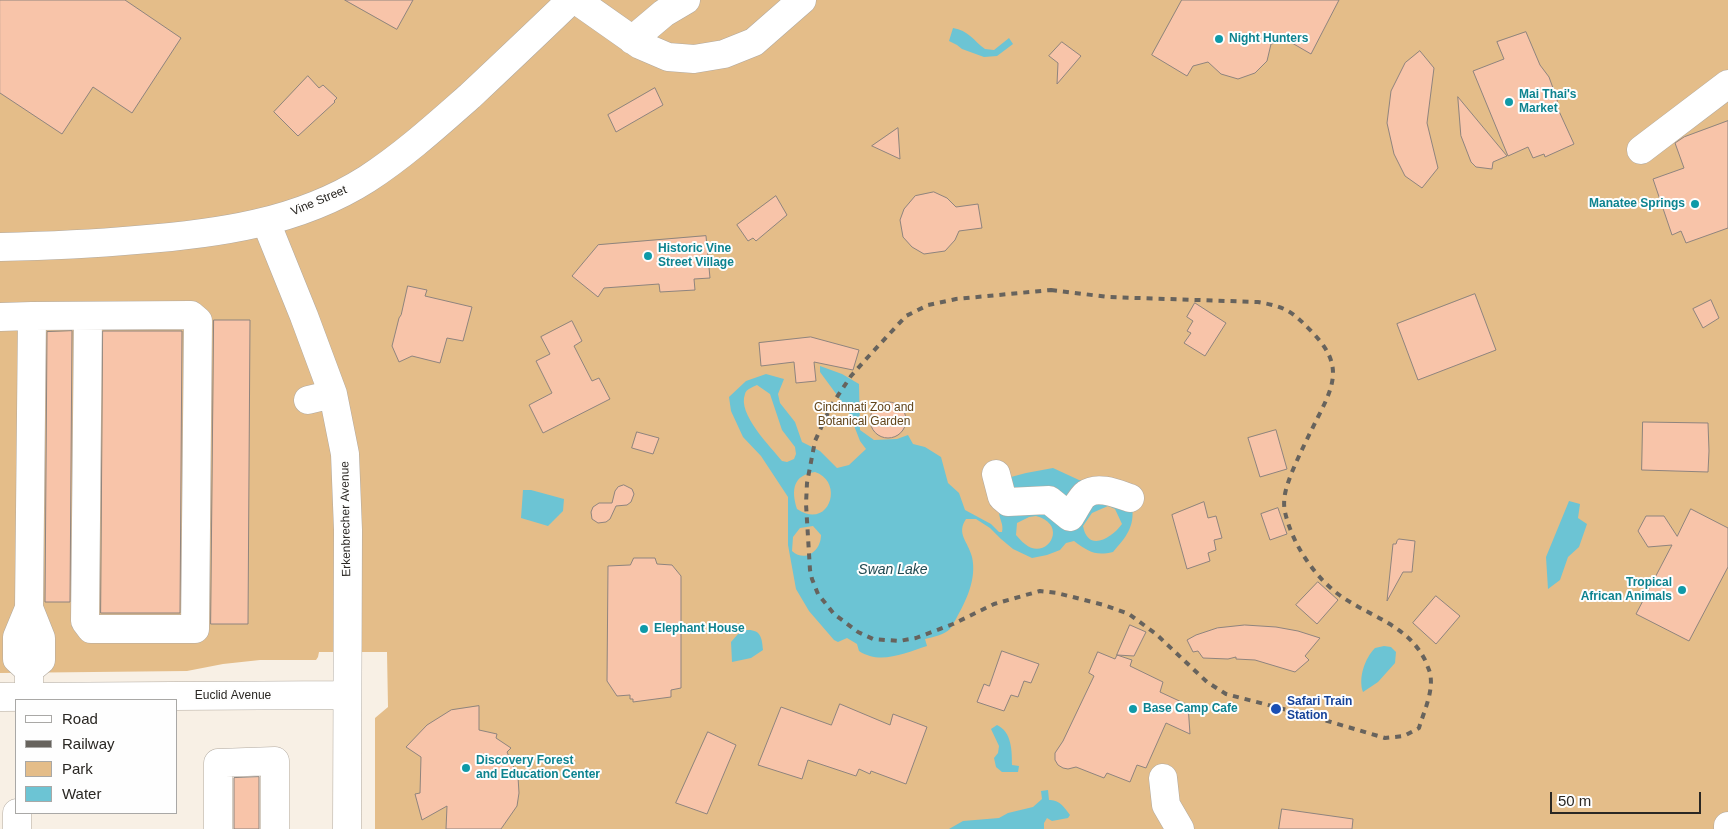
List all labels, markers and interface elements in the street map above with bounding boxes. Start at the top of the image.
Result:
place label: Night Hunters [1229,32,1308,46]
marker: Night Hunters [1213,33,1225,45]
place label: Mai Thai's Market [1519,88,1577,116]
marker: Mai Thai's Market [1503,96,1515,108]
street label: Vine Street [289,183,349,219]
place label: Manatee Springs [1589,197,1685,211]
marker: Manatee Springs [1689,198,1701,210]
place label: Historic Vine Street Village [658,242,734,270]
marker: Historic Vine Street Village [642,250,654,262]
park label: Cincinnati Zoo and Botanical Garden [814,401,914,429]
street label: Erkenbrecher Avenue [338,461,354,577]
water label: Swan Lake [858,562,928,578]
place label: Tropical African Animals [1581,576,1672,604]
marker: Tropical African Animals [1676,584,1688,596]
place label: Elephant House [654,622,745,636]
marker: Elephant House [638,623,650,635]
street label: Euclid Avenue [195,689,271,703]
place label: Safari Train Station [1287,695,1352,723]
legend [15,699,178,814]
place label: Base Camp Cafe [1143,702,1238,716]
marker: Safari Train Station [1269,702,1283,716]
marker: Base Camp Cafe [1127,703,1139,715]
text: Road [62,710,98,727]
text: Railway [62,735,115,752]
place label: Discovery Forest and Education Center [476,754,600,782]
text: Park [62,760,93,777]
marker: Discovery Forest and Education Center [460,762,472,774]
scale bar [1553,782,1704,814]
text: Water [62,785,101,802]
text: 50 m [1558,792,1591,809]

